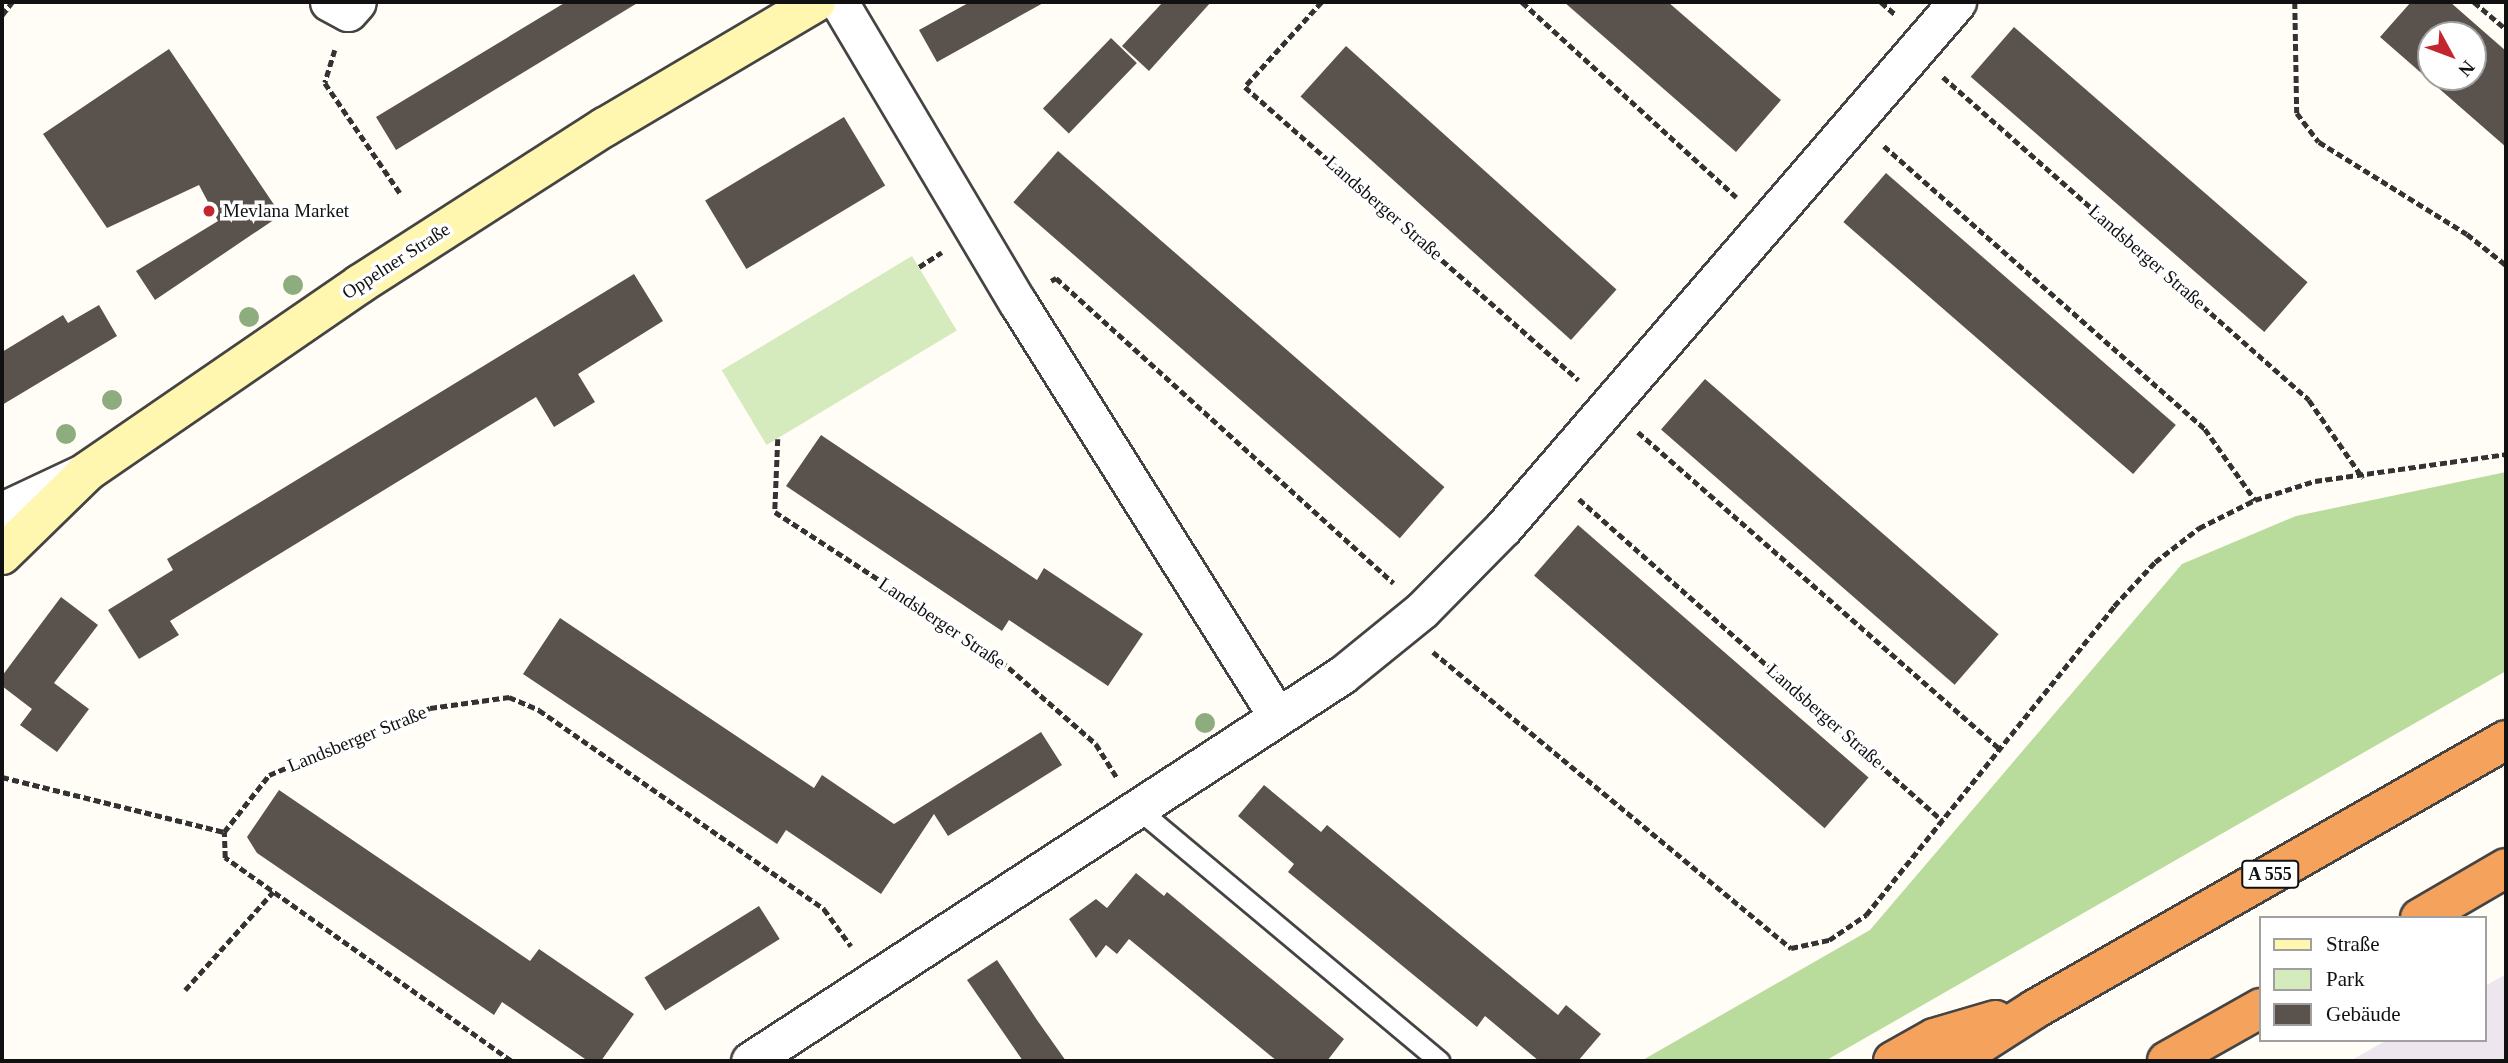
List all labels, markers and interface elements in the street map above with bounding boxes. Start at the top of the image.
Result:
north arrow [2417,21,2487,91]
text: N [2454,57,2479,81]
street label: Landsberger Straße [1321,151,1447,265]
place label: Mevlana Market [223,200,349,222]
street label: Landsberger Straße [2084,200,2210,314]
marker: Mevlana Market [201,203,217,219]
street label: Oppelner Straße [338,218,454,304]
street label: Landsberger Straße [874,572,1010,674]
street label: Landsberger Straße [1762,659,1888,773]
street label: Landsberger Straße [284,701,430,777]
road number: A 555 [2240,860,2300,888]
legend [2260,916,2487,1042]
text: Straße [2326,932,2380,956]
text: Park [2326,967,2365,991]
text: Gebäude [2326,1002,2401,1026]

